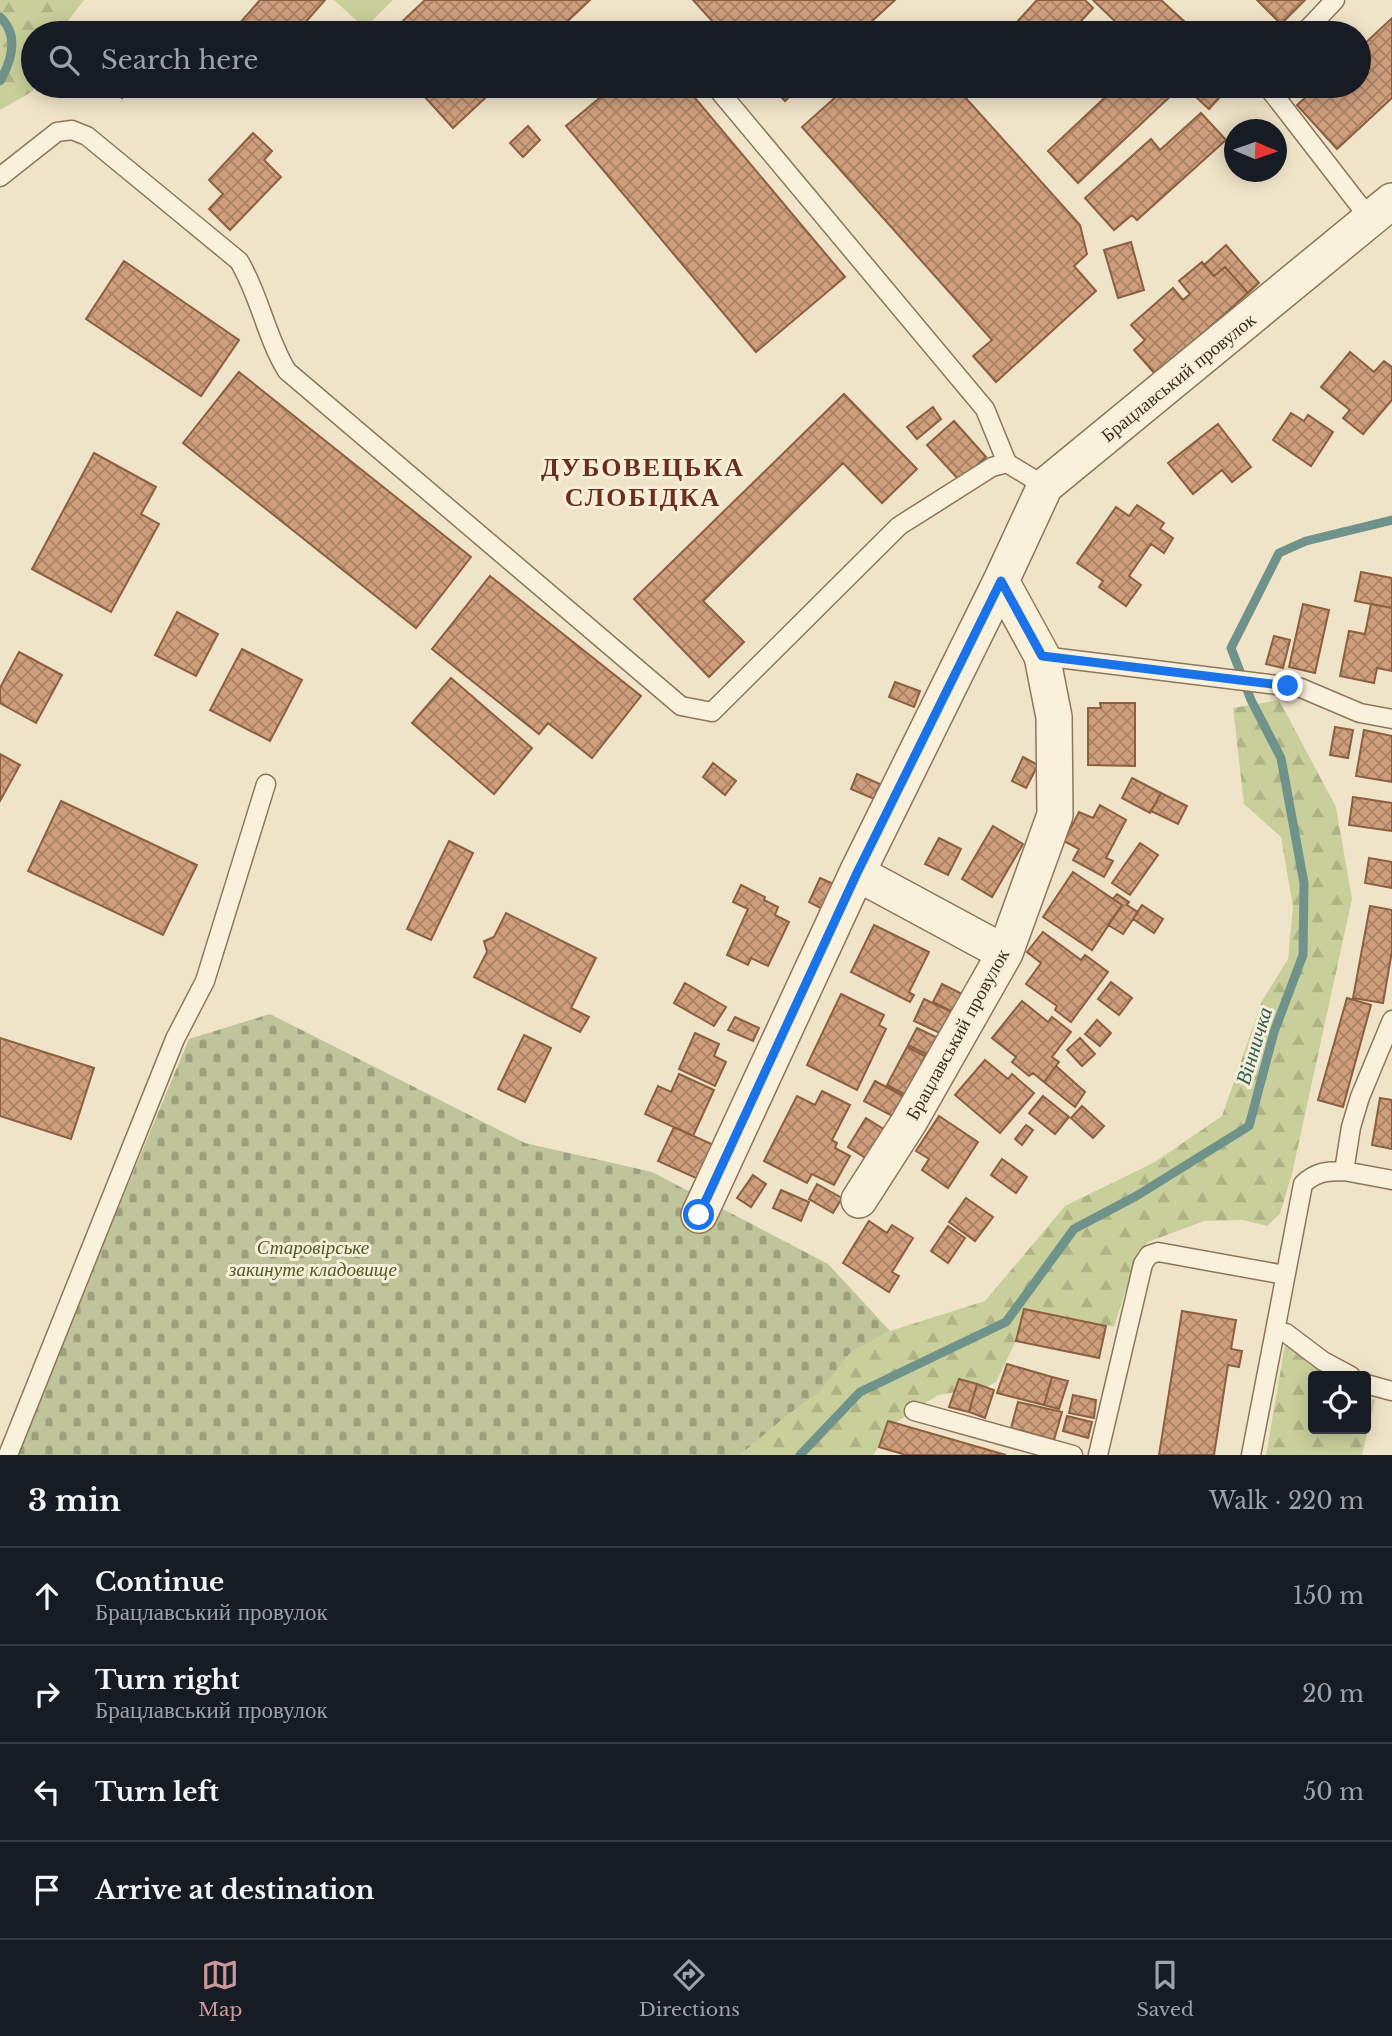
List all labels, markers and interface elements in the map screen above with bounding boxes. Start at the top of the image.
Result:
search box [21,21,1371,98]
icon: search [45,41,83,79]
text: Search here [101,44,258,76]
north arrow [1224,119,1287,182]
street label: Брацлавський провулок [1096,307,1261,447]
district label: ДУБОВЕЦЬКА СЛОБІДКА [541,451,745,513]
route end [1272,670,1303,701]
street label: Брацлавський провулок [901,944,1014,1124]
water label: Вінничка [1230,1004,1278,1088]
route start [683,1199,714,1230]
park label: Старовірське закинуте кладовище [228,1236,397,1281]
map controls [1308,1371,1371,1434]
button: locate [1308,1371,1371,1434]
text: 3 min [28,1482,121,1519]
text: Walk · 220 m [1209,1487,1364,1515]
text: Continue [95,1566,224,1598]
icon: ahead [28,1577,66,1615]
text: 150 m [1293,1582,1364,1610]
text: Брацлавський провулок [95,1598,328,1626]
text: Turn right [95,1664,240,1696]
icon: right [28,1675,66,1713]
text: 20 m [1302,1680,1364,1708]
text: Брацлавський провулок [95,1696,328,1724]
icon: left [28,1773,66,1811]
text: Turn left [95,1776,219,1808]
text: 50 m [1303,1778,1364,1806]
icon: arrive [28,1871,66,1909]
text: Arrive at destination [95,1874,375,1906]
tab: Map [198,1956,242,2021]
tab: Directions [639,1956,740,2021]
tab: Saved [1136,1956,1194,2021]

